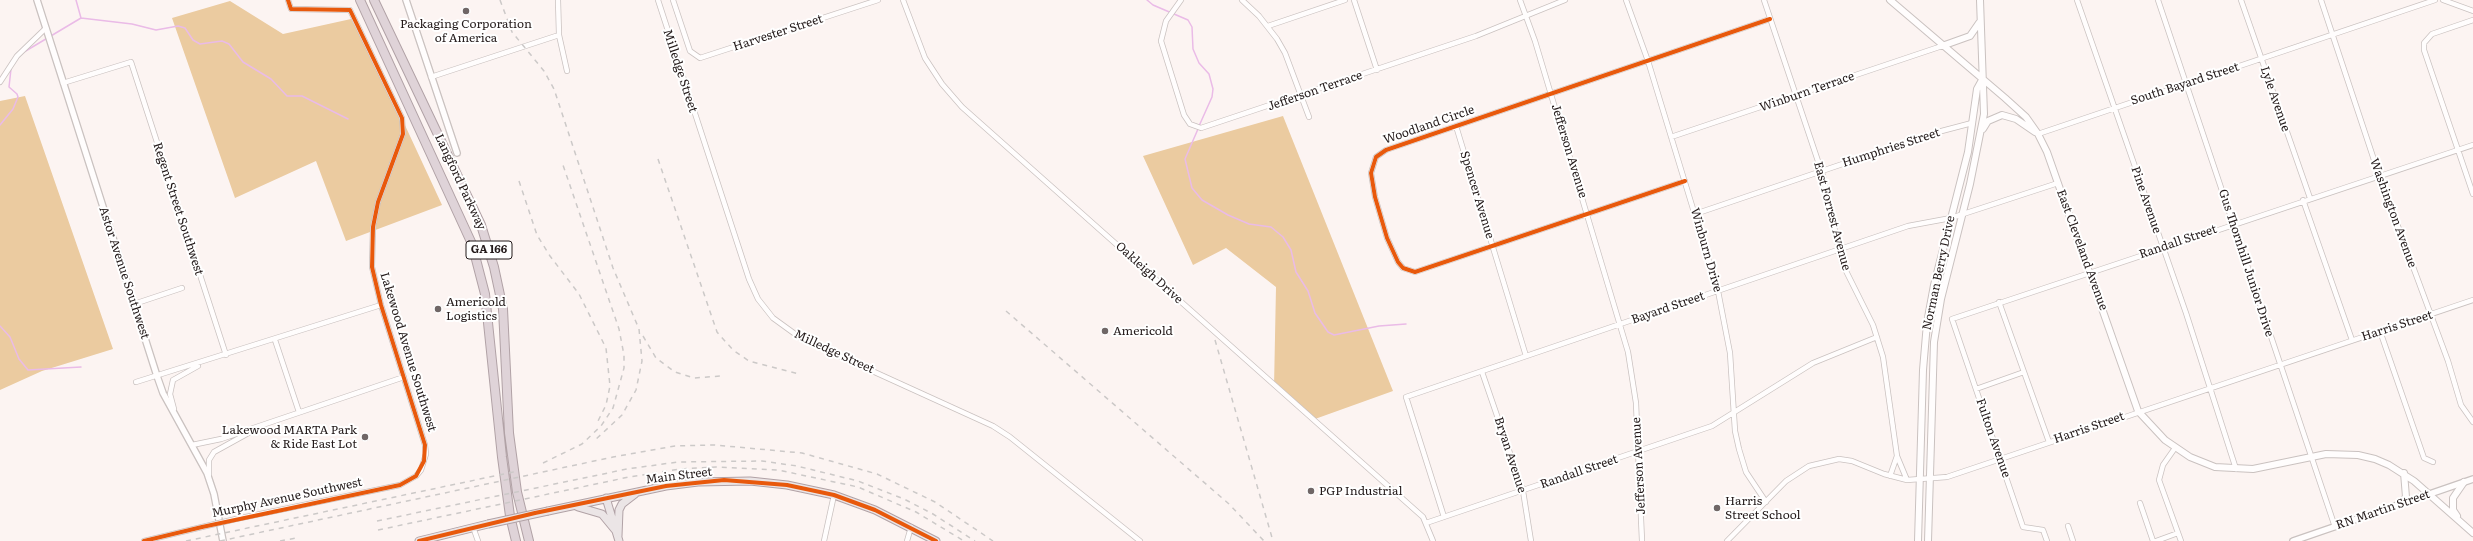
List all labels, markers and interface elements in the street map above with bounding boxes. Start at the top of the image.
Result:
marker: Packaging Corporation of America [461,6,471,16]
street label: Harvester Street [731,12,825,54]
place label: Packaging Corporation of America [400,17,532,45]
street label: Milledge Street [660,27,700,115]
street label: South Bayard Street [2129,60,2241,108]
street label: Lyle Avenue [2257,64,2293,134]
street label: Jefferson Terrace [1266,68,1364,114]
street label: Winburn Terrace [1758,69,1856,115]
street label: Jefferson Avenue [1548,102,1590,200]
street label: Woodland Circle [1382,103,1476,147]
street label: Humphries Street [1840,125,1942,171]
street label: Langford Parkway [431,132,489,232]
street label: Regent Street Southwest [150,141,206,277]
street label: Spencer Avenue [1457,149,1497,241]
street label: Washington Avenue [2366,156,2420,270]
street label: East Forrest Avenue [1811,160,1853,272]
street label: Pine Avenue [2128,165,2164,235]
street label: Gus Thornhill Junior Drive [2215,187,2277,339]
street label: East Cleveland Avenue [2053,188,2111,312]
street label: Astor Avenue Southwest [96,205,152,341]
street label: Winburn Drive [1687,206,1725,294]
street label: Norman Berry Drive [1920,214,1958,332]
street label: Randall Street [2137,222,2219,262]
street label: Oakleigh Drive [1112,239,1186,307]
road number: GA 166 [466,241,512,259]
street label: Lakewood Avenue Southwest [377,271,439,433]
street label: Bayard Street [1630,289,1706,327]
place label: Americold Logistics [446,295,506,323]
marker: Americold Logistics [433,304,443,314]
street label: Harris Street [2360,308,2434,344]
place label: Americold [1113,324,1173,338]
marker: Americold [1100,326,1110,336]
street label: Milledge Street [792,327,876,377]
street label: Fulton Avenue [1973,397,2013,479]
street label: Harris Street [2052,409,2126,447]
street label: Bryan Avenue [1491,415,1529,495]
street label: Jefferson Avenue [1629,417,1649,515]
place label: Lakewood MARTA Park & Ride East Lot [222,423,357,451]
marker: Lakewood MARTA Park & Ride East Lot [360,432,370,442]
street label: Randall Street [1538,452,1620,492]
street label: Main Street [645,465,713,487]
street label: Murphy Avenue Southwest [211,475,363,521]
place label: PGP Industrial [1319,484,1402,498]
marker: PGP Industrial [1306,486,1316,496]
street label: RN Martin Street [2334,487,2432,533]
place label: Harris Street School [1725,494,1801,522]
marker: Harris Street School [1712,503,1722,513]

